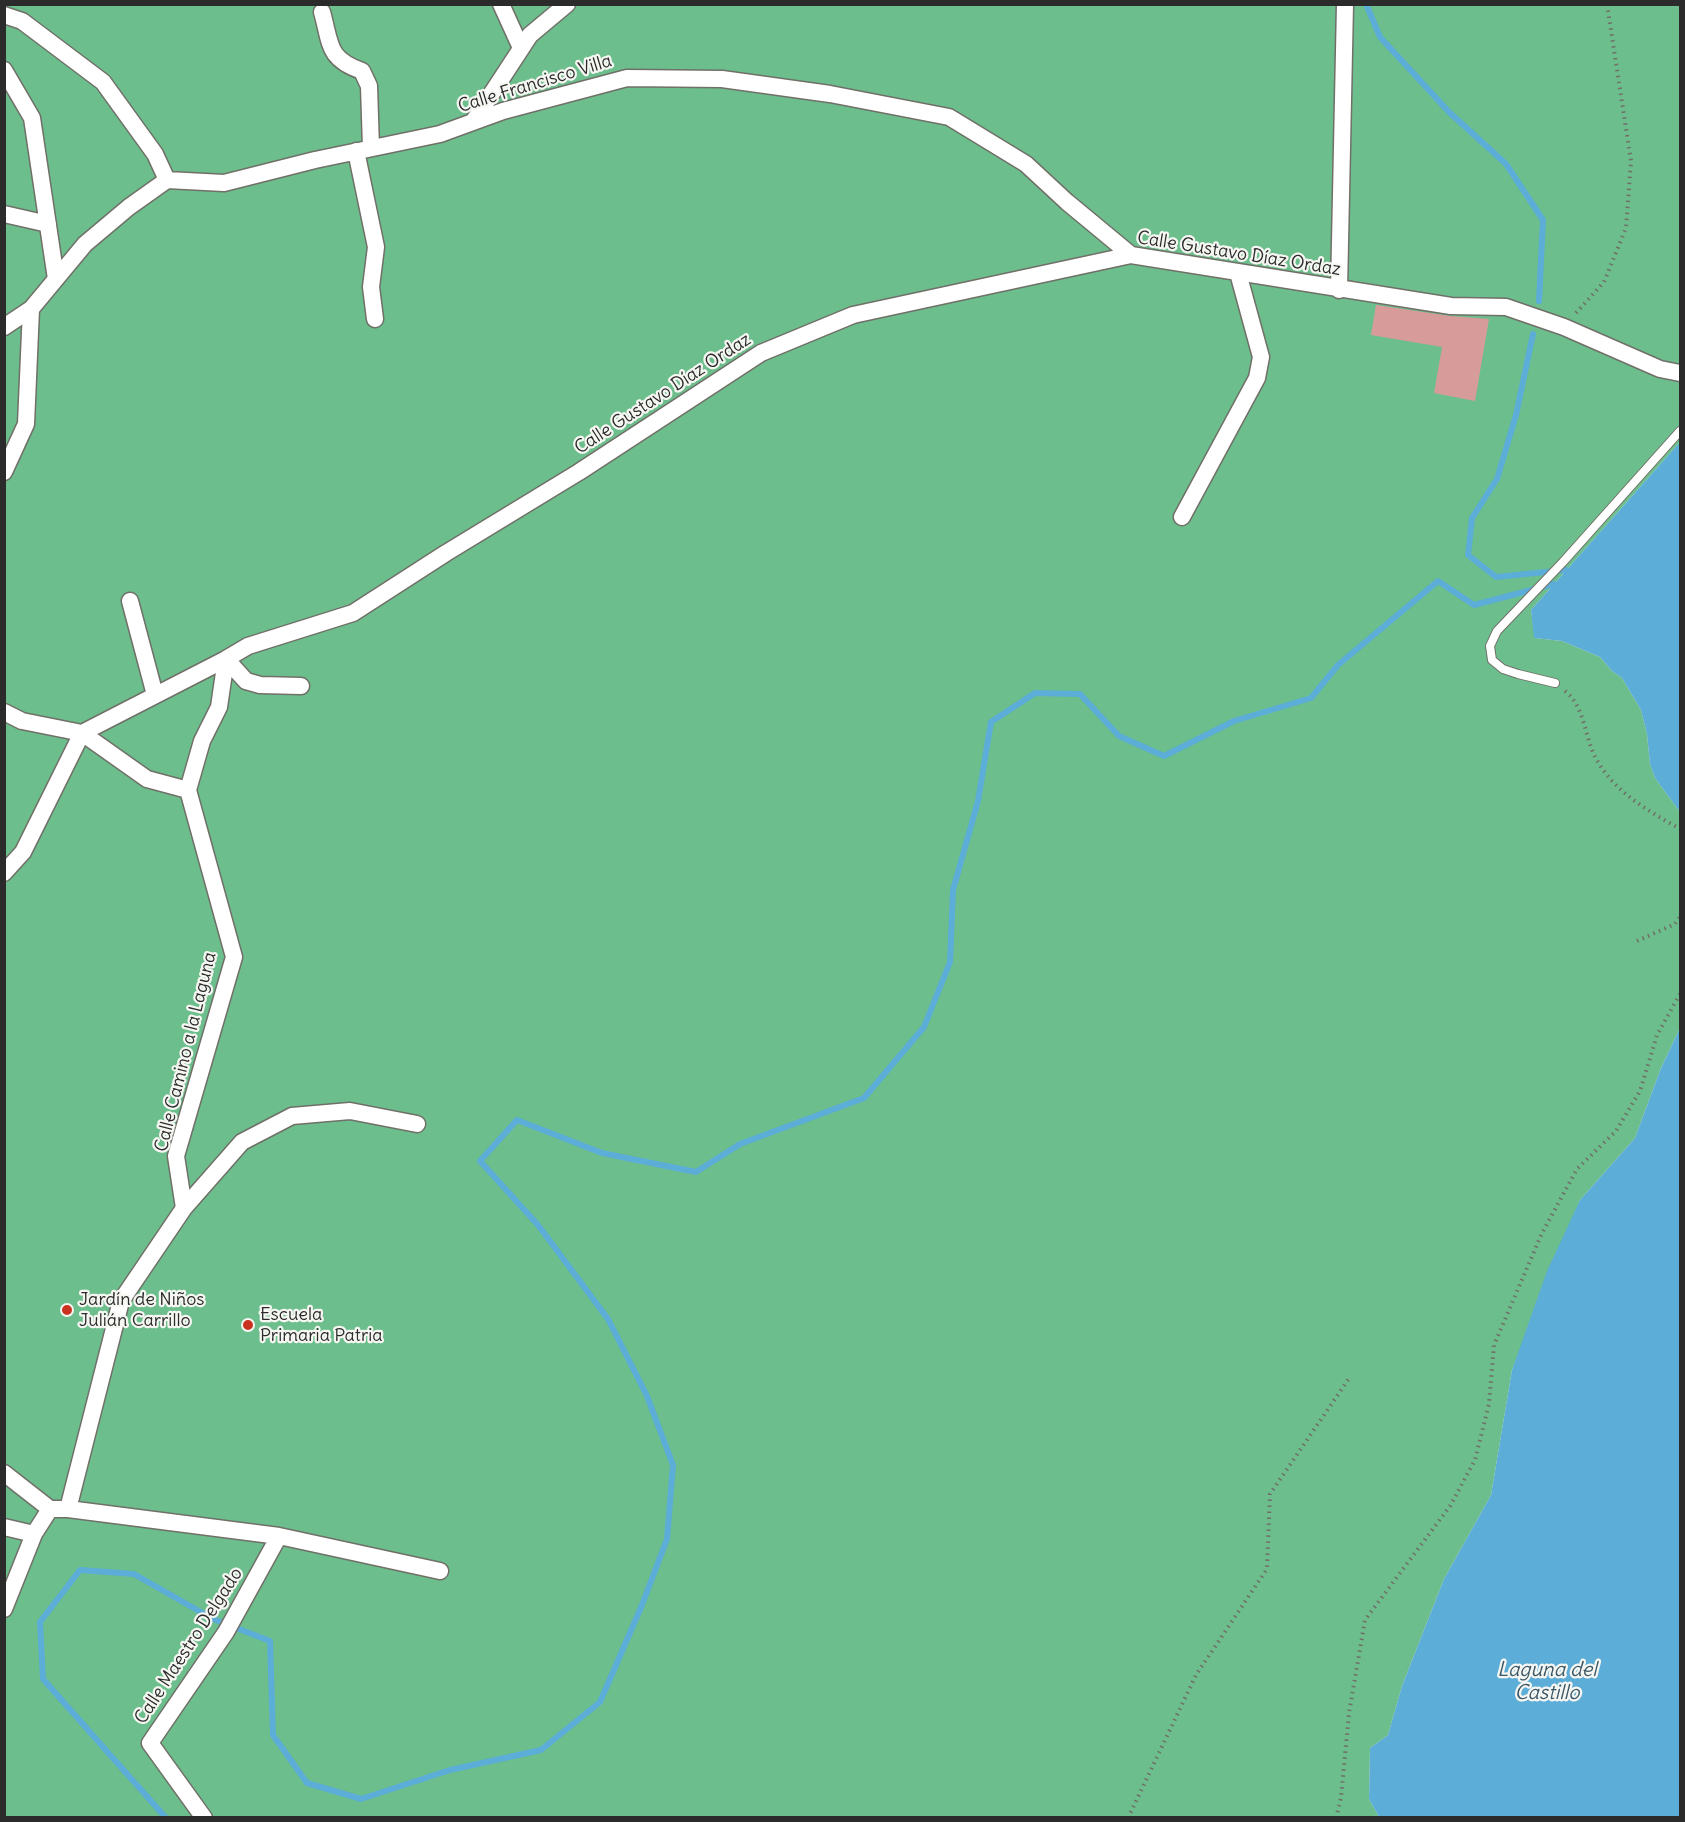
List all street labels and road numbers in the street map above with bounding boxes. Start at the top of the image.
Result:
street label: Calle Francisco Villa [455,50,615,118]
street label: Calle Gustavo Díaz Ordaz [1136,227,1342,281]
street label: Calle Gustavo Díaz Ordaz [571,329,755,459]
street label: Calle Camino a la Laguna [151,950,221,1154]
street label: Calle Maestro Delgado [130,1564,248,1728]

